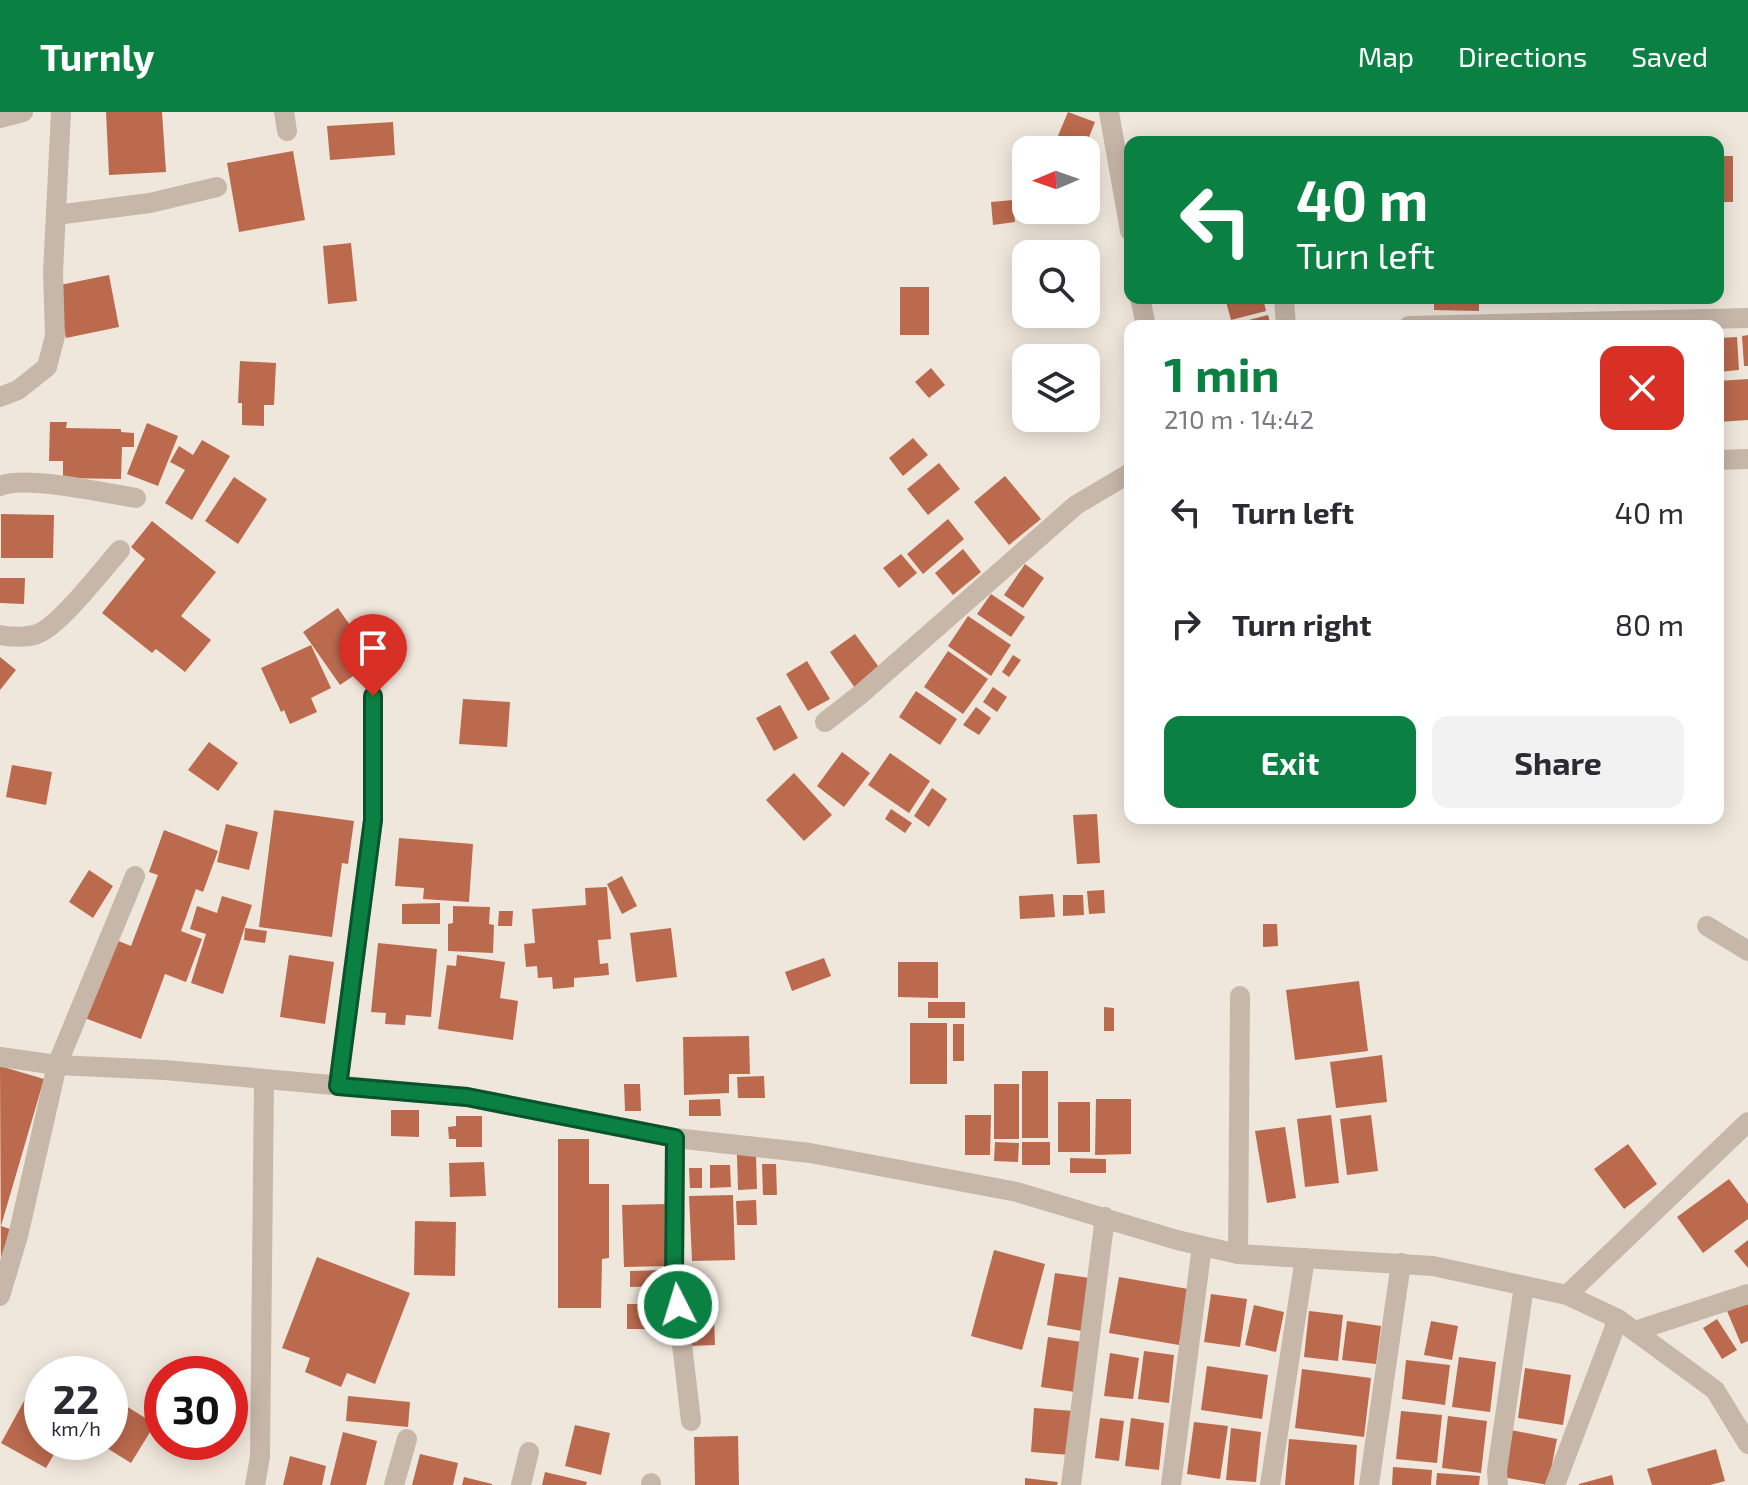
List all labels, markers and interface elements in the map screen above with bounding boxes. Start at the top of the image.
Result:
text: Turnly [40,33,155,79]
text: Map [1358,39,1414,73]
text: Directions [1458,39,1587,73]
text: Saved [1631,39,1708,73]
north arrow [1012,136,1100,224]
map controls [1012,136,1100,432]
text: 40 m [1296,165,1428,232]
icon: left [1164,168,1268,272]
text: Turn left [1296,233,1435,276]
button: search [1012,240,1100,328]
button: layers [1012,344,1100,432]
text: 1 min [1164,344,1280,402]
button: close [1600,346,1684,430]
text: 210 m · 14:42 [1164,403,1314,434]
icon: left [1164,490,1208,534]
text: Turn left [1232,494,1354,530]
text: 40 m [1614,494,1684,530]
icon: right [1164,602,1208,646]
text: Turn right [1232,606,1372,642]
text: 80 m [1615,606,1684,642]
pin [339,614,407,696]
icon: arrive [351,626,395,670]
button: Exit [1164,716,1416,808]
button: Share [1432,716,1684,808]
position arrow [636,1263,720,1347]
speed limit sign: 30 [144,1356,248,1460]
text: 22 [53,1374,99,1422]
text: km/h [51,1416,101,1440]

